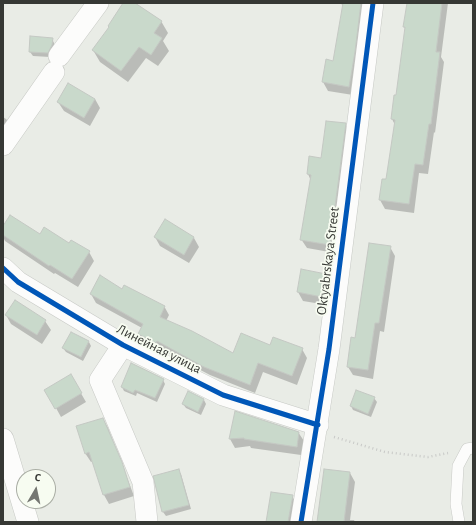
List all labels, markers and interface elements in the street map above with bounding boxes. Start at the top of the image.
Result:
street label: Oktyabrskaya Street [313,206,343,316]
street label: Линейная улица [114,321,204,377]
north arrow [16,469,56,509]
text: С [34,472,42,484]

